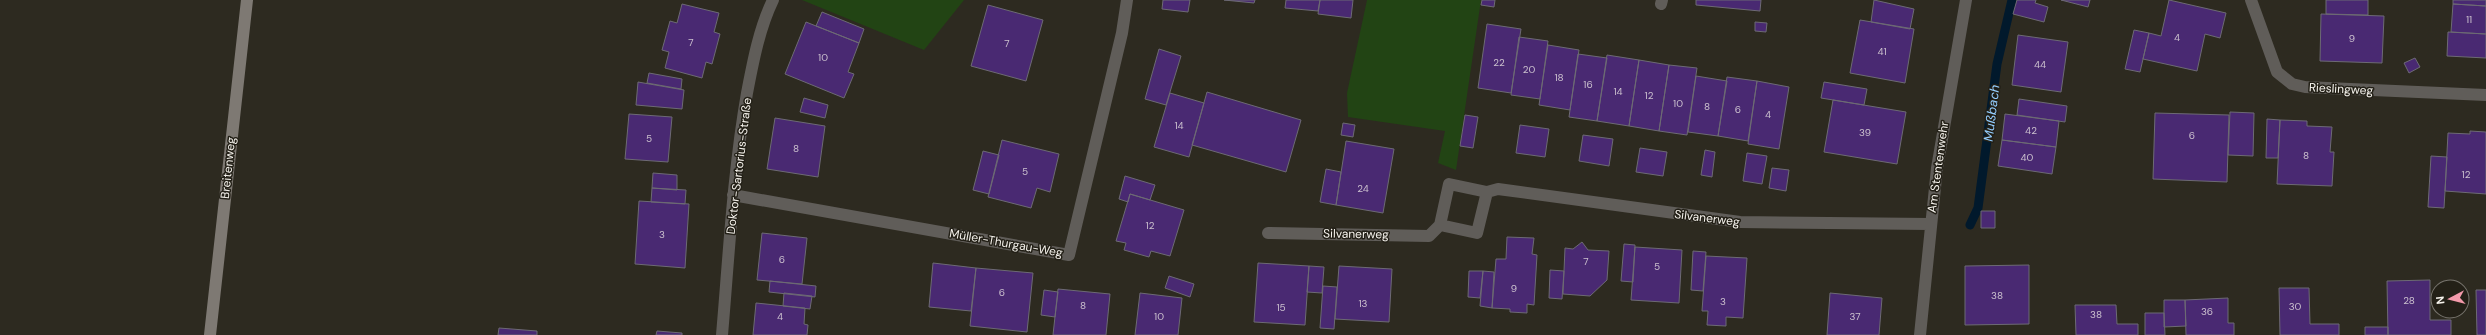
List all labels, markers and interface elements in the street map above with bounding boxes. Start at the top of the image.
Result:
house number: 11 [2466,13,2472,26]
house number: 4 [2174,31,2180,44]
house number: 9 [2349,32,2355,45]
house number: 7 [688,36,694,49]
house number: 7 [1004,37,1010,50]
house number: 41 [1877,45,1887,58]
house number: 10 [818,51,828,64]
house number: 22 [1493,56,1505,69]
house number: 44 [2034,58,2046,71]
house number: 20 [1523,63,1535,76]
house number: 18 [1554,71,1564,84]
house number: 16 [1583,78,1593,91]
street label: Rieslingweg [2308,79,2374,99]
water label: Mußbach [1980,84,2003,142]
house number: 14 [1613,85,1623,98]
house number: 12 [1645,89,1654,102]
street label: Doktor-Sartorius-Straße [723,97,755,235]
house number: 10 [1673,97,1683,110]
house number: 8 [1704,100,1710,113]
house number: 6 [1735,103,1741,116]
house number: 4 [1765,108,1771,121]
house number: 14 [1174,119,1184,132]
street label: Am Stentenwehr [1924,120,1952,214]
house number: 42 [2025,124,2037,137]
house number: 39 [1859,126,1871,139]
house number: 6 [2189,129,2195,142]
house number: 5 [646,132,652,145]
street label: Breitenweg [217,136,239,200]
house number: 8 [793,142,799,155]
house number: 8 [2303,149,2309,162]
house number: 40 [2021,151,2034,164]
house number: 5 [1022,165,1028,178]
house number: 12 [2462,168,2471,181]
house number: 24 [1357,182,1369,195]
street label: Silvanerweg [1673,206,1741,230]
house number: 12 [1146,219,1155,232]
street label: Müller-Thurgau-Weg [948,225,1064,261]
street label: Silvanerweg [1323,225,1389,243]
house number: 3 [659,228,665,241]
house number: 6 [779,253,785,266]
house number: 7 [1583,255,1589,268]
house number: 5 [1654,260,1660,273]
north arrow [2430,279,2470,319]
house number: 9 [1511,282,1517,295]
house number: 6 [999,286,1005,299]
house number: 38 [1991,289,2003,302]
house number: 28 [2403,294,2415,307]
house number: 3 [1720,295,1726,308]
text: N [2433,295,2448,305]
house number: 13 [1358,297,1368,310]
house number: 8 [1080,299,1086,312]
house number: 30 [2289,300,2302,313]
house number: 15 [1276,301,1286,314]
house number: 36 [2201,305,2213,318]
house number: 38 [2090,308,2102,321]
house number: 4 [777,310,783,323]
house number: 10 [1154,310,1164,323]
house number: 37 [1849,310,1861,323]

